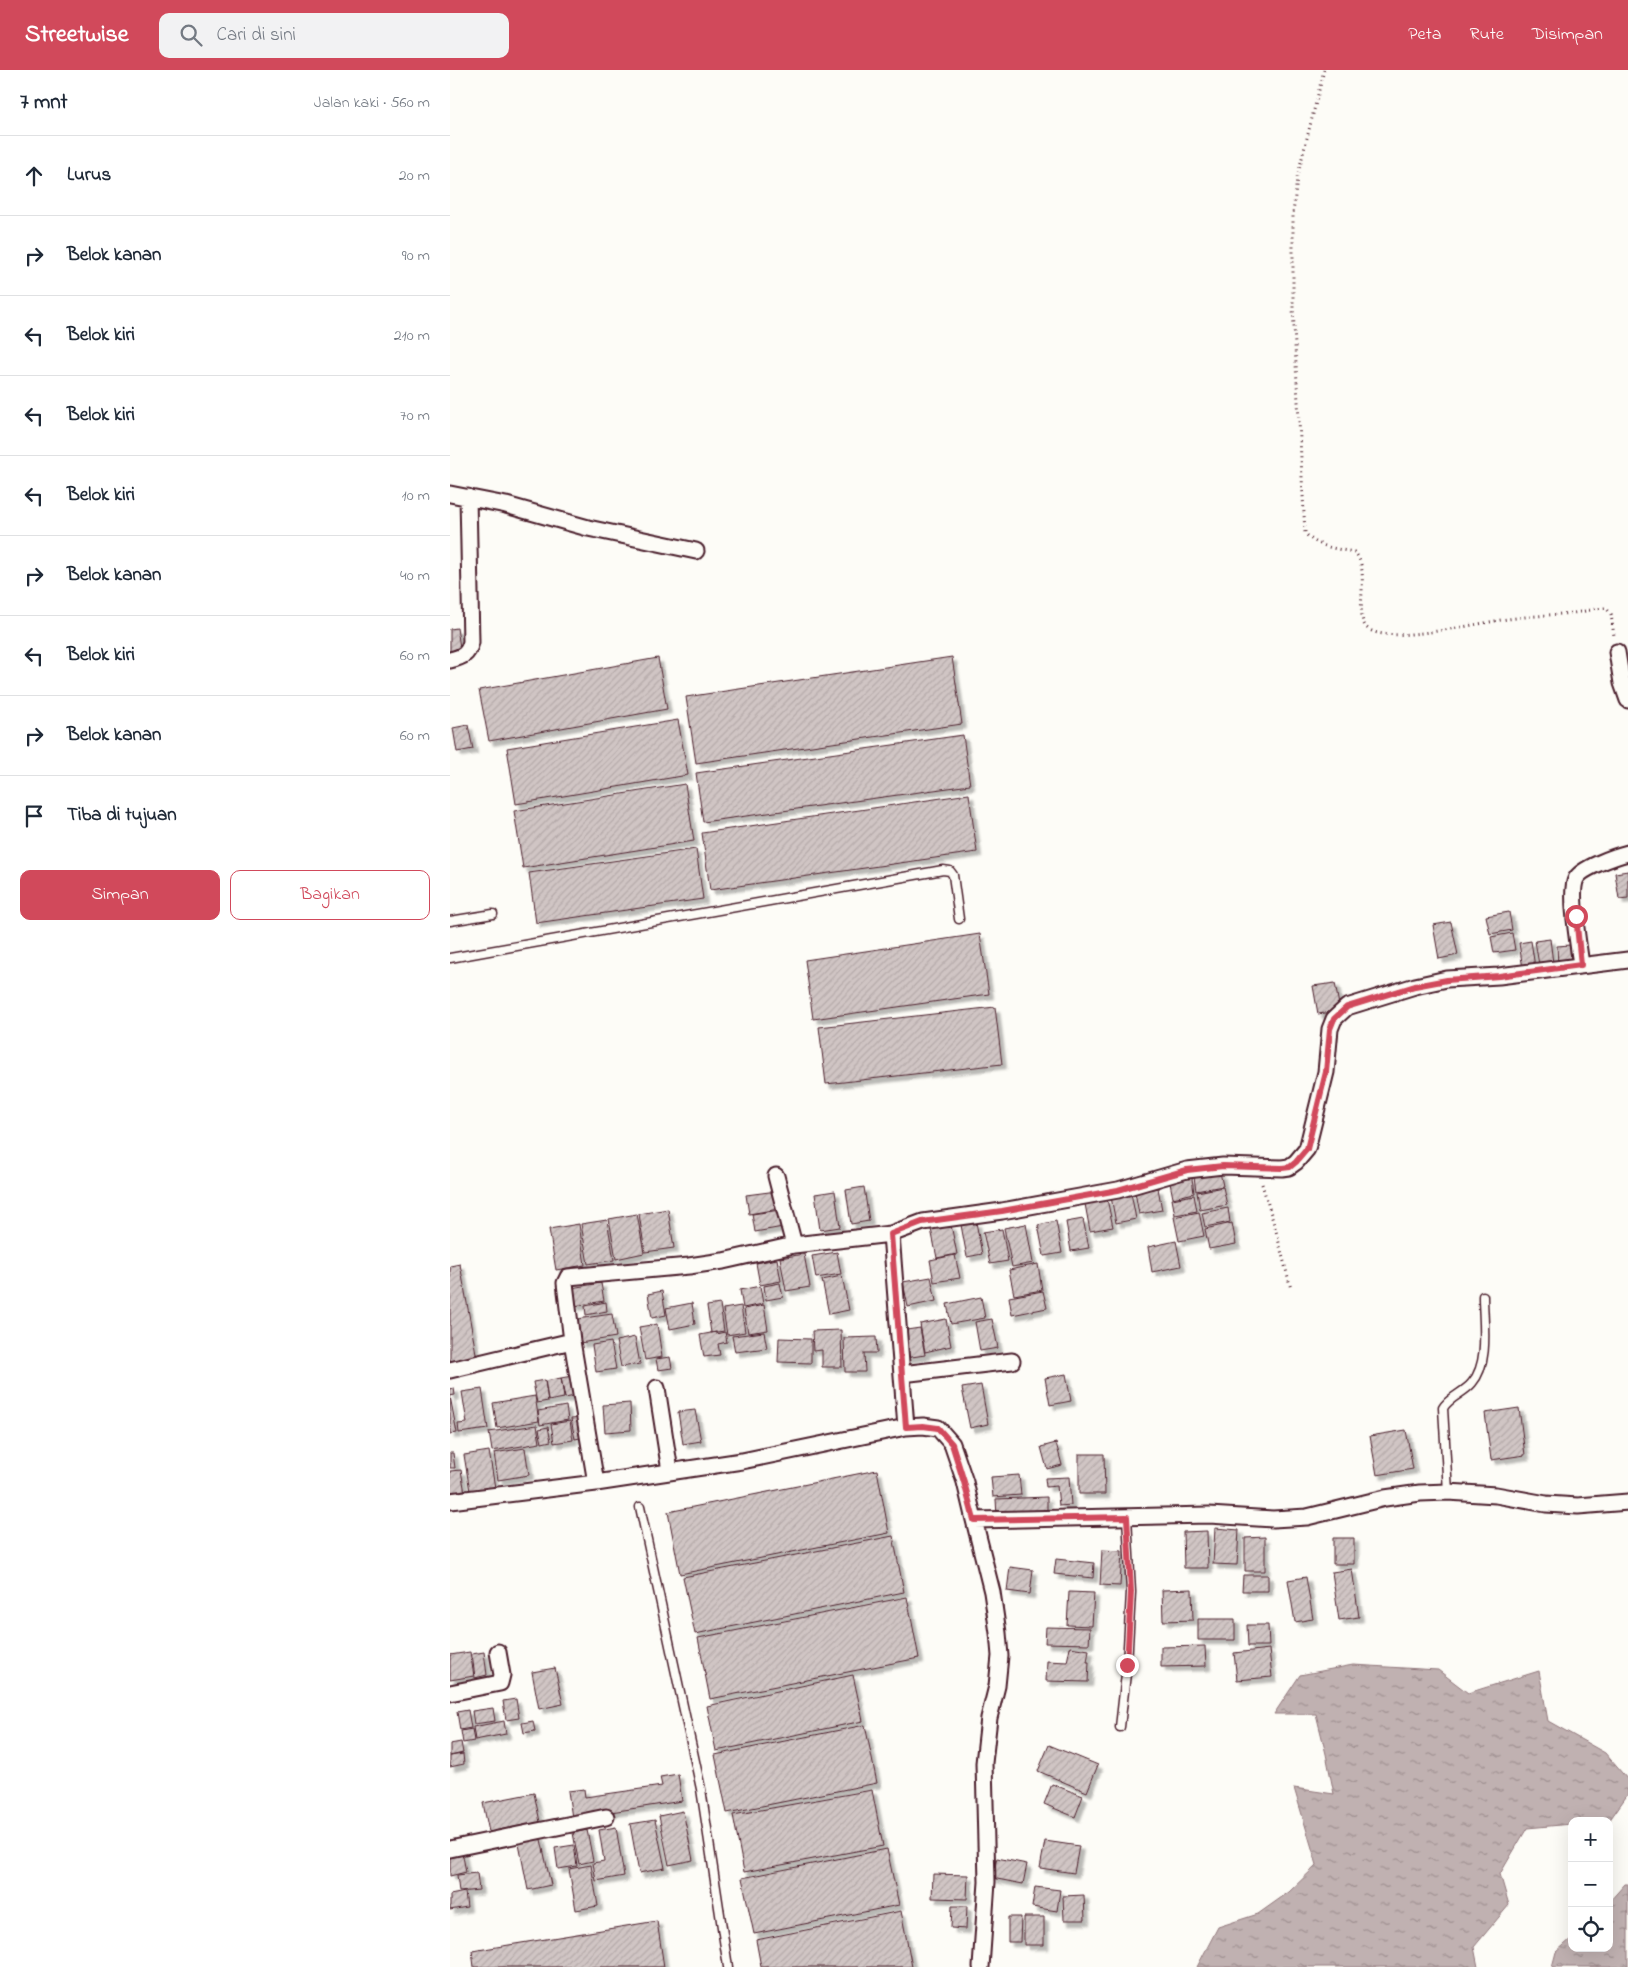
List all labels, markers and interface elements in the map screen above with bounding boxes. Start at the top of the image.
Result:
search box [159,13,509,58]
text: Streetwise [25,18,129,53]
icon: search [177,21,205,49]
text: Cari di sini [217,22,296,49]
text: Peta [1408,22,1441,48]
text: Rute [1469,22,1504,48]
text: Disimpan [1532,22,1603,48]
text: 7 mnt [20,88,68,118]
text: Jalan kaki · 560 m [314,91,430,115]
icon: ahead [20,162,48,190]
text: Lurus [67,162,111,189]
text: 20 m [399,164,430,188]
icon: right [20,242,48,270]
text: Belok kanan [67,242,161,269]
text: 90 m [402,244,430,268]
icon: left [20,322,48,350]
text: Belok kiri [67,322,135,349]
text: 210 m [394,324,430,348]
icon: left [20,402,48,430]
text: Belok kiri [67,402,135,429]
text: 70 m [400,404,430,428]
icon: left [20,482,48,510]
text: Belok kiri [67,482,135,509]
text: 10 m [402,484,430,508]
icon: right [20,562,48,590]
text: Belok kanan [67,562,161,589]
text: 40 m [400,564,430,588]
icon: left [20,642,48,670]
text: Belok kiri [67,642,135,669]
text: 60 m [400,644,430,668]
icon: right [20,722,48,750]
text: Belok kanan [67,722,161,749]
text: 60 m [400,724,430,748]
icon: arrive [20,802,48,830]
text: Tiba di tujuan [67,802,177,829]
button: Simpan [20,870,220,920]
button: Bagikan [230,870,430,920]
route start [1565,905,1588,928]
route end [1116,1654,1139,1677]
map controls [1568,1817,1613,1952]
button: + [1568,1817,1613,1862]
button: − [1568,1862,1613,1907]
button: locate [1568,1907,1613,1952]

